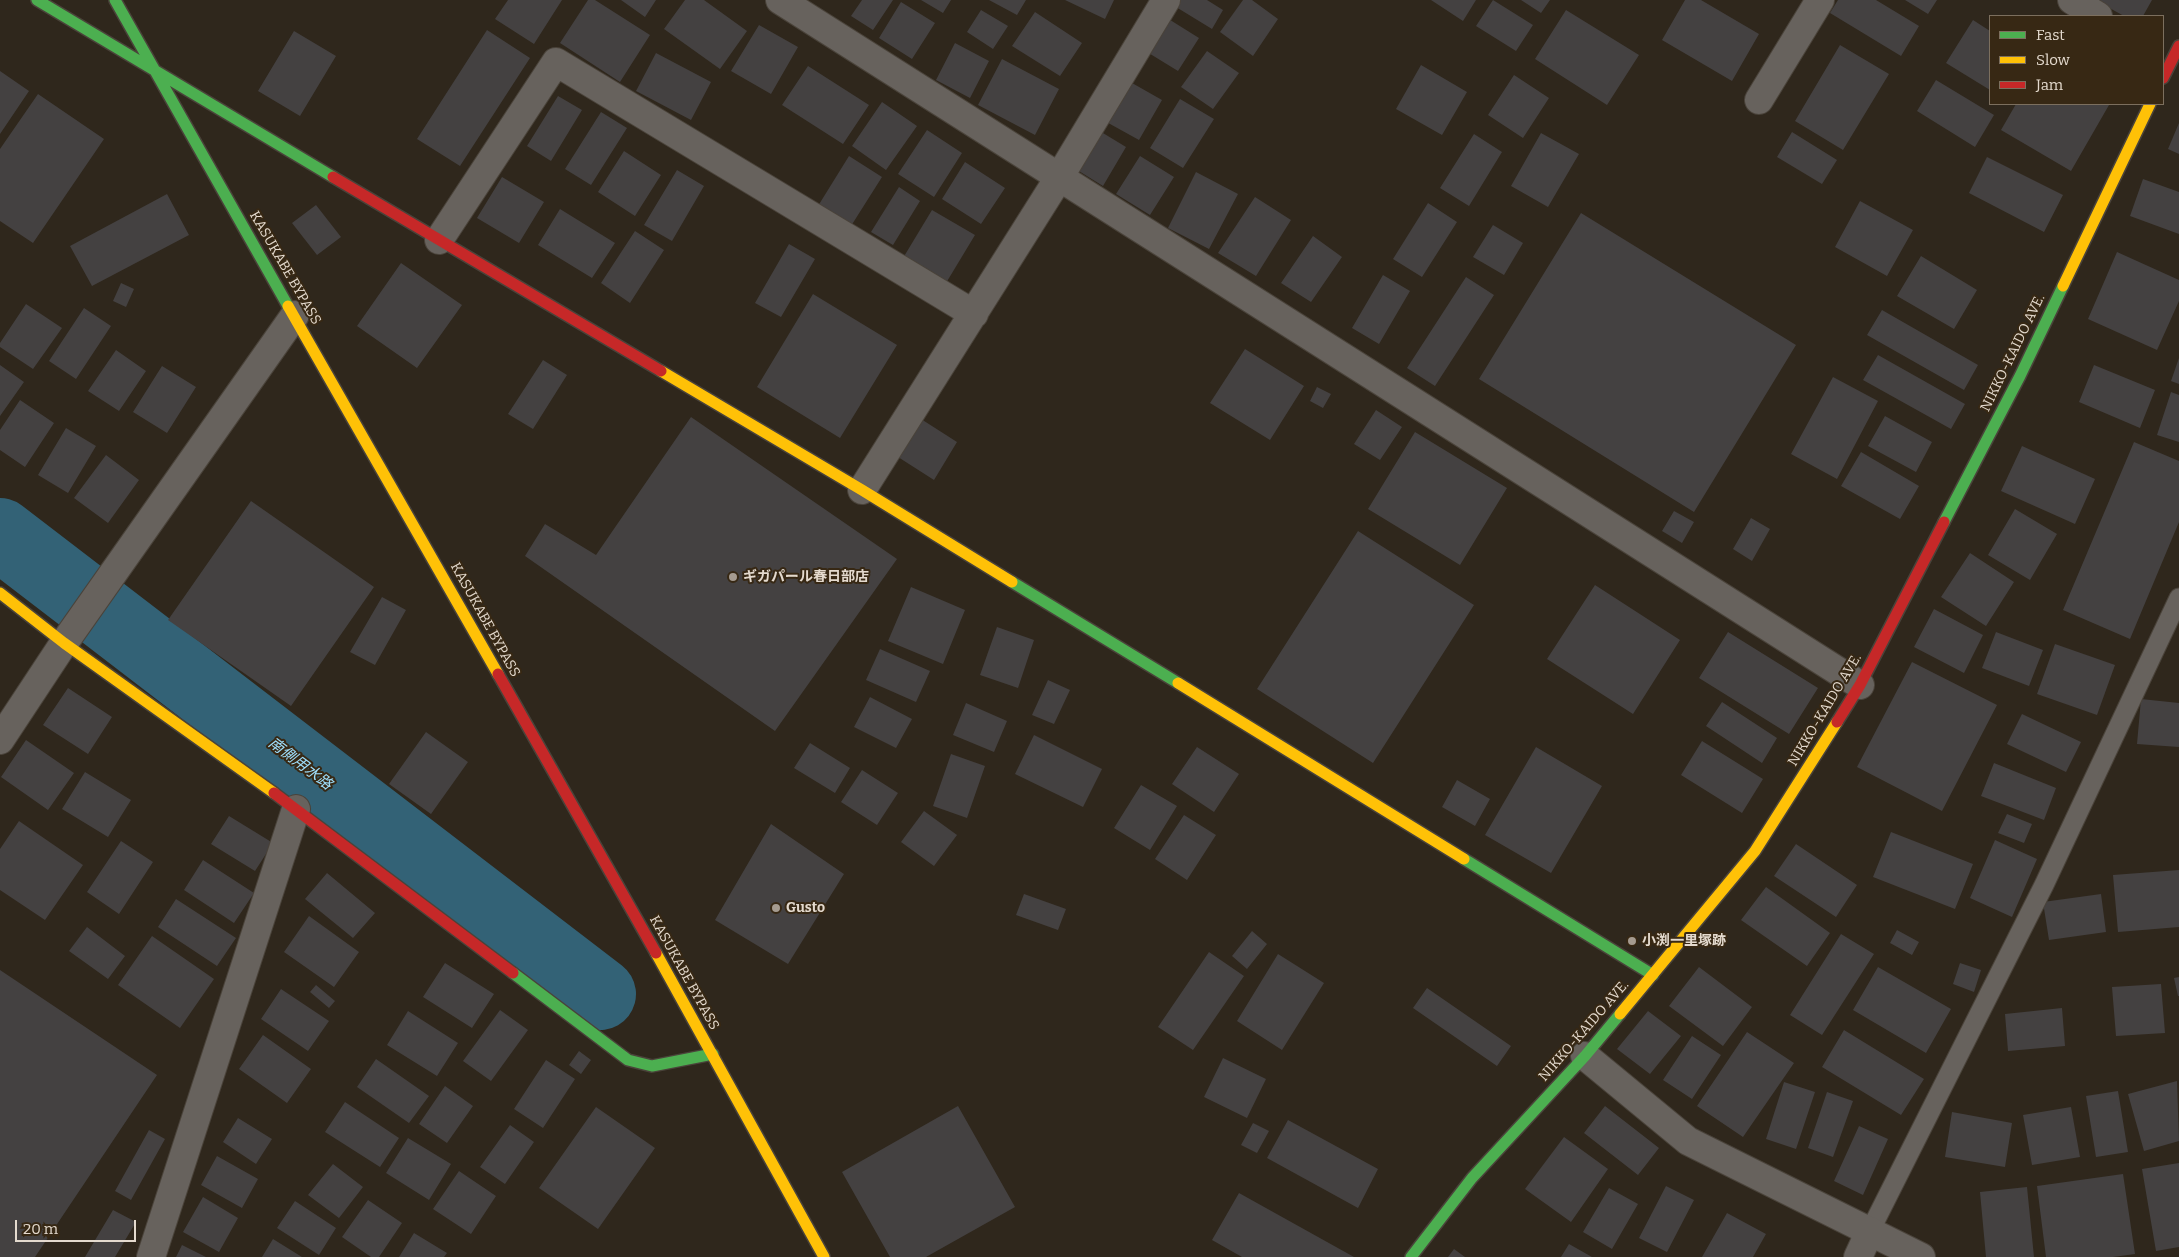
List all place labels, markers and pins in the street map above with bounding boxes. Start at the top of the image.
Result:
place label: ギガパール春日部店 [743,569,869,585]
marker: ギガパール春日部店 [727,571,739,583]
place label: Gusto [786,900,825,916]
marker: Gusto [770,902,782,914]
place label: 小渕一里塚跡 [1642,933,1726,949]
marker: 小渕一里塚跡 [1626,935,1638,947]

